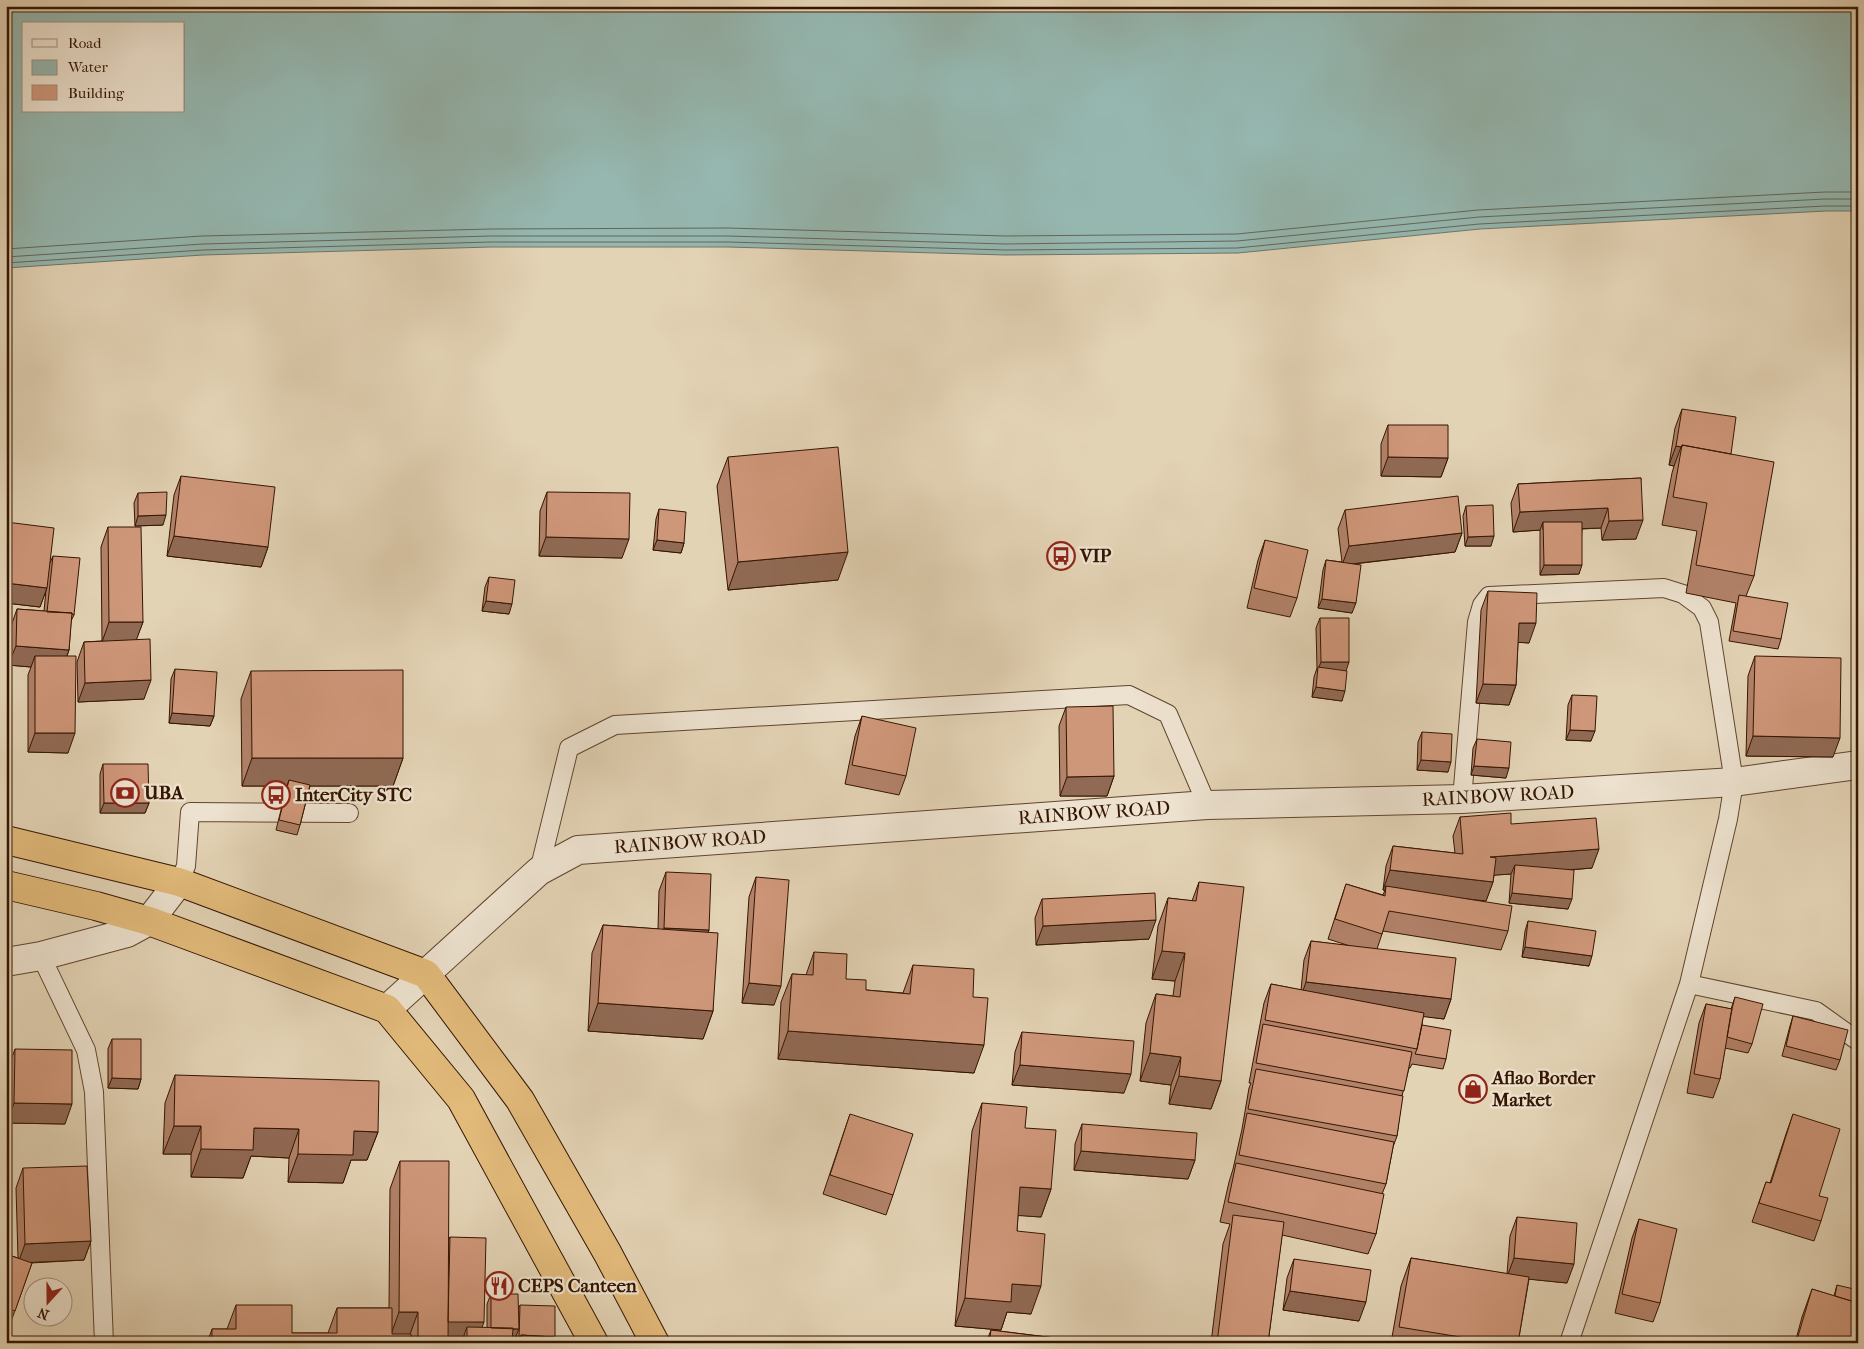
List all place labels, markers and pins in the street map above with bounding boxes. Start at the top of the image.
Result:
bus stop icon: VIP [1046,541,1076,571]
place label: VIP [1079,545,1112,567]
bank icon: UBA [110,778,140,808]
bus stop icon: InterCity STC [261,780,291,810]
place label: UBA [143,782,184,804]
place label: InterCity STC [295,784,412,806]
place label: Aflao Border Market [1491,1067,1596,1111]
shop icon: Aflao Border Market [1458,1074,1488,1104]
restaurant icon: CEPS Canteen [484,1271,514,1301]
place label: CEPS Canteen [518,1275,638,1297]

